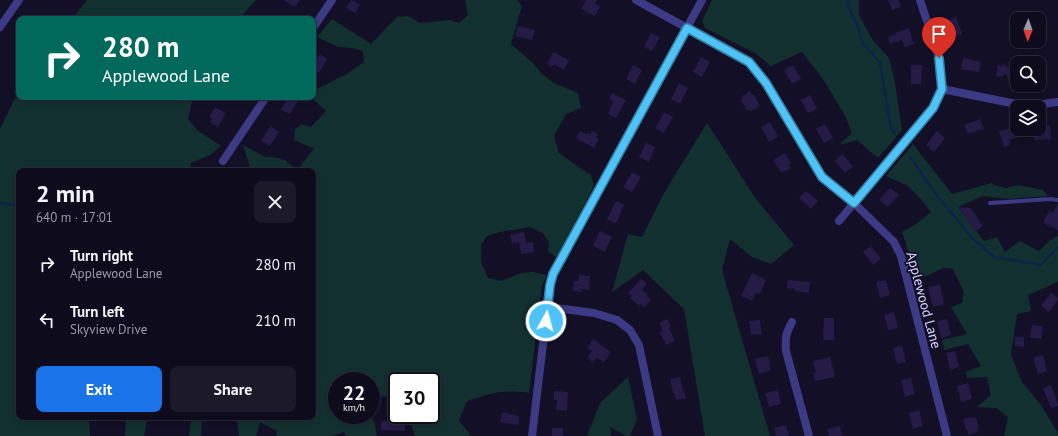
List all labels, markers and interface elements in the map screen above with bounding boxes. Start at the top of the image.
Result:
north arrow [1010,12,1046,48]
map controls [1010,12,1046,136]
pin [922,17,956,58]
icon: arrive [928,23,950,45]
text: 280 m [102,28,179,65]
icon: right [36,32,88,84]
button: search [1010,56,1046,92]
text: Applewood Lane [102,64,230,87]
button: layers [1010,100,1046,136]
text: 2 min [36,178,95,209]
button: close [254,181,296,223]
text: 640 m · 17:01 [36,209,113,226]
text: Turn right [70,246,133,265]
street label: Applewood Lane [902,250,946,350]
icon: right [36,253,58,275]
text: 280 m [255,255,296,274]
text: Applewood Lane [70,265,162,282]
position arrow [525,300,567,342]
text: Turn left [70,302,124,321]
icon: left [36,309,58,331]
text: 210 m [255,311,296,330]
text: Skyview Drive [70,321,147,338]
button: Exit [36,366,162,412]
button: Share [170,366,296,412]
speed limit sign: 30 [388,372,440,424]
text: 22 [343,380,365,406]
text: km/h [343,401,365,414]

